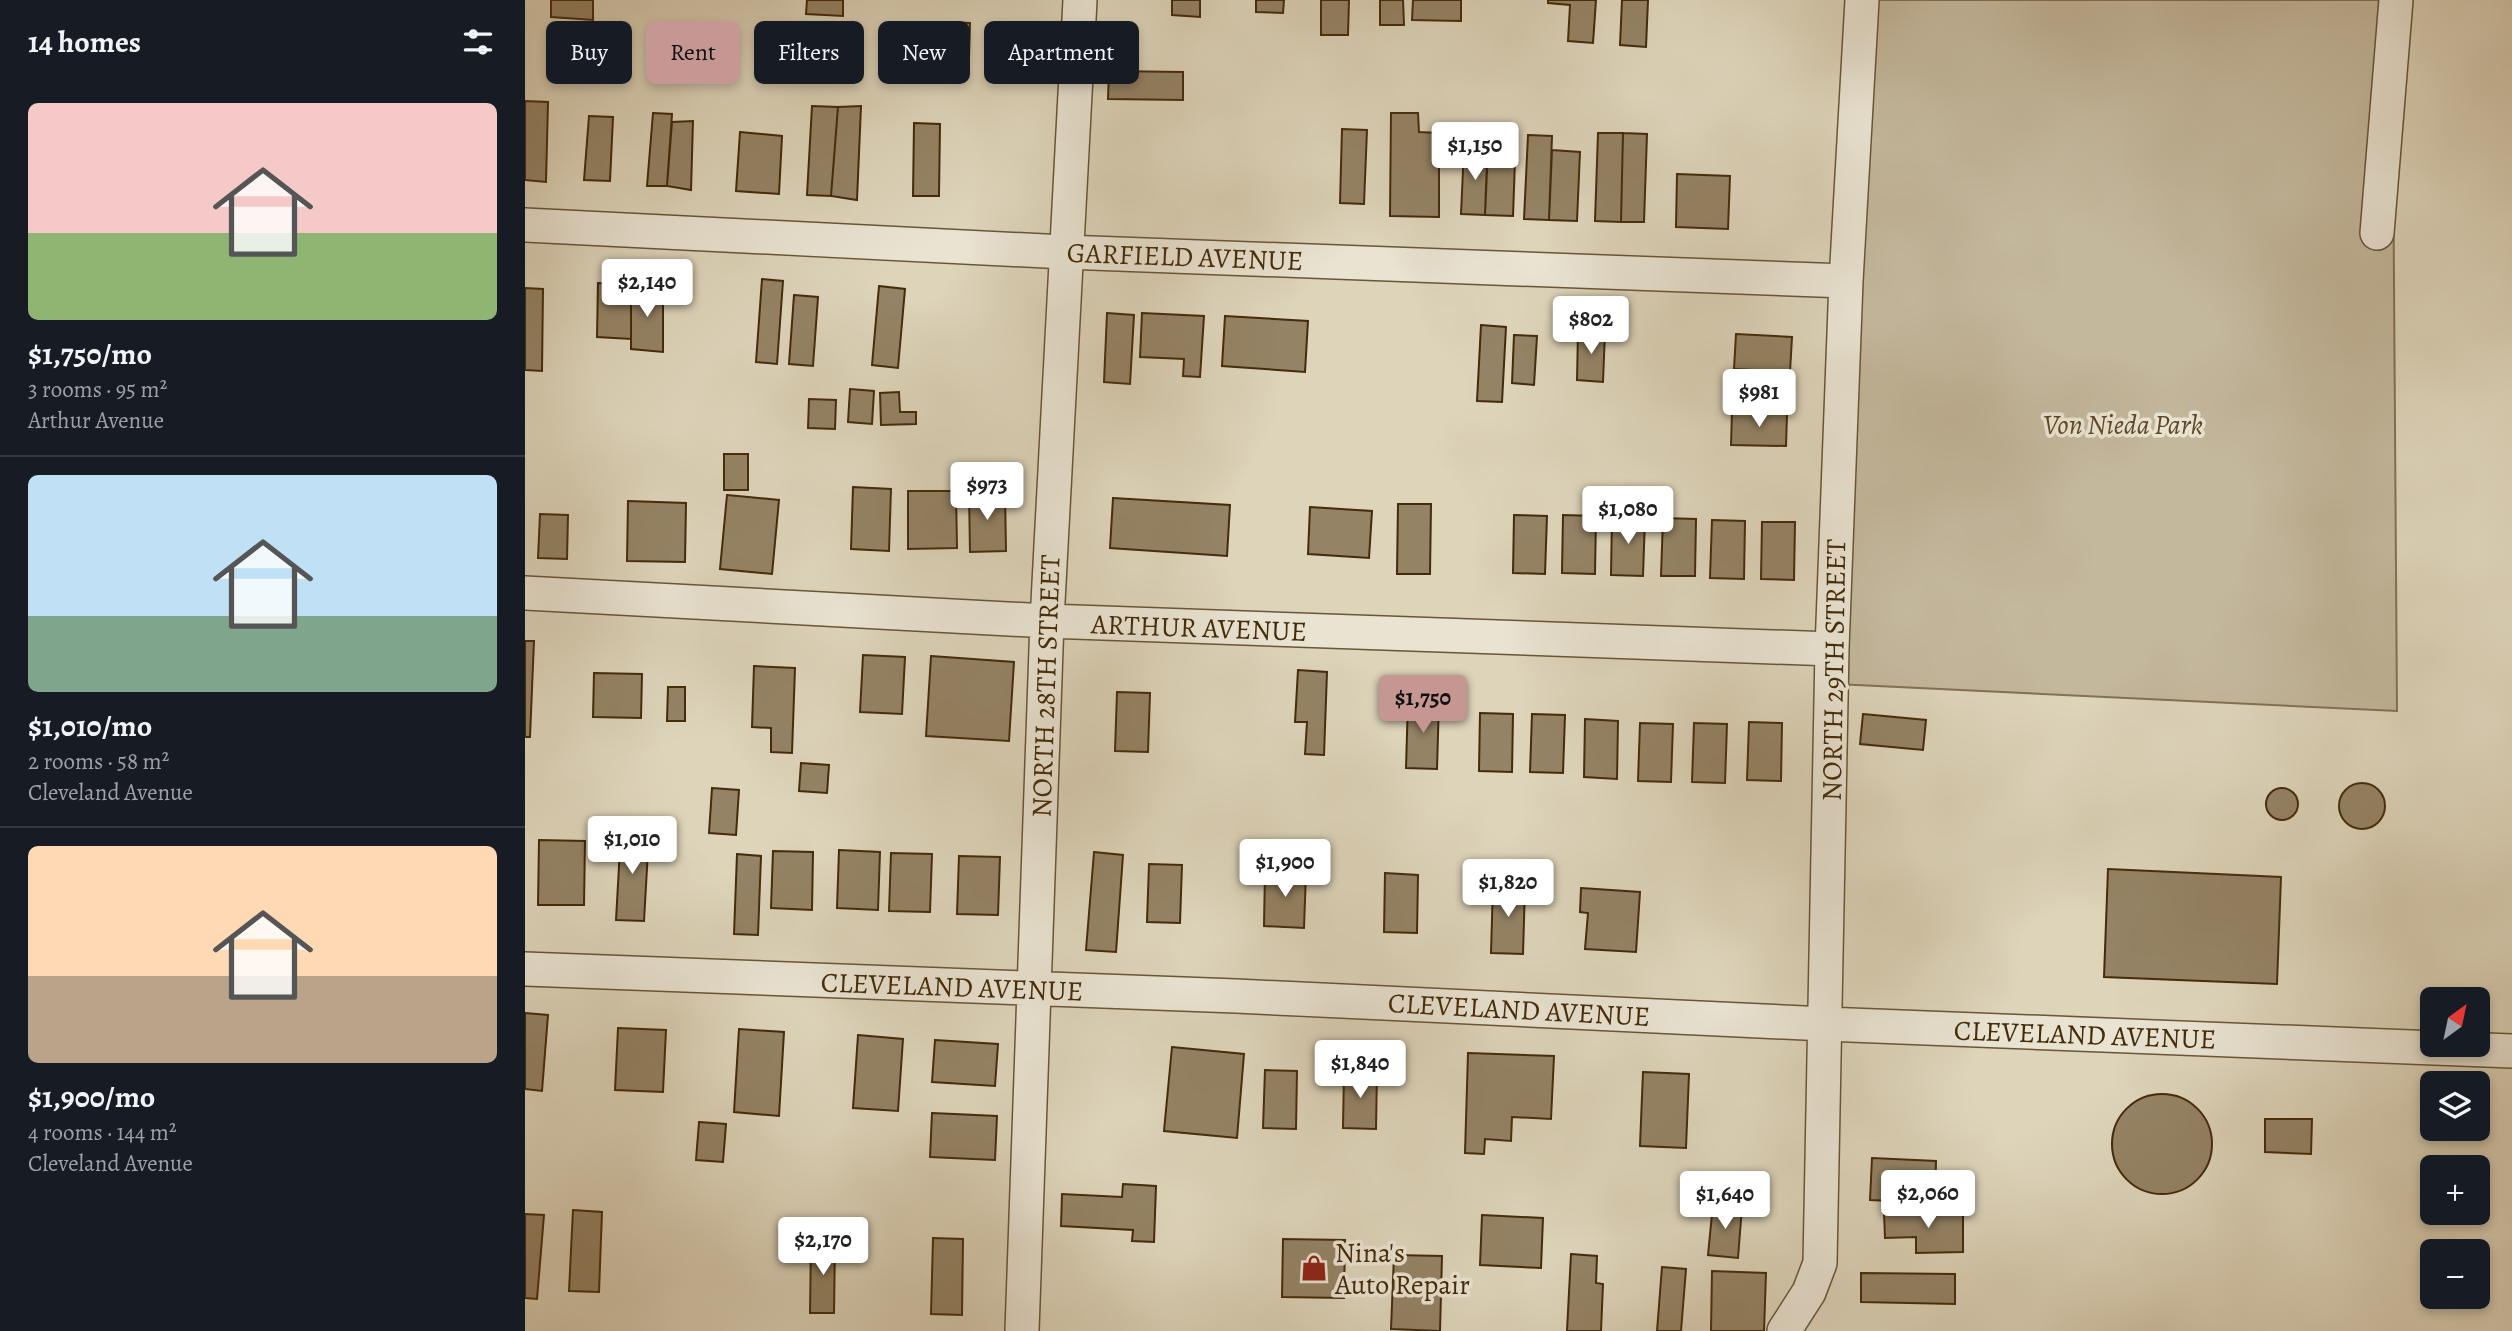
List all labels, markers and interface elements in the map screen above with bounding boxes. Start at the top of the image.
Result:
chip: Buy [546,21,632,84]
chip: Rent [646,21,740,84]
chip: Filters [754,21,864,84]
chip: New [878,21,970,84]
chip: Apartment [984,21,1139,84]
text: 14 homes [28,22,141,62]
icon: filters [459,23,497,61]
pin: $1,150 [1418,122,1532,182]
text: $1,150 [1448,129,1502,160]
icon: home [200,149,326,275]
street label: GARFIELD AVENUE [1066,234,1304,280]
pin: $2,140 [590,260,704,319]
text: $2,140 [618,266,676,297]
pin: $802 [1550,296,1632,356]
text: $802 [1569,303,1613,334]
text: $1,750/mo [28,334,152,374]
pin: $981 [1718,370,1800,429]
text: 3 rooms · 95 m² [28,374,167,405]
text: $981 [1739,376,1779,407]
text: Arthur Avenue [28,405,164,436]
park label: Von Nieda Park [2043,406,2203,444]
pin: $973 [946,462,1028,522]
text: $973 [966,469,1008,500]
pin: $1,080 [1571,486,1685,546]
text: $1,080 [1598,493,1658,524]
icon: home [200,521,326,647]
street label: NORTH 29TH STREET [1813,539,1855,801]
street label: NORTH 28TH STREET [1022,554,1070,818]
street label: ARTHUR AVENUE [1089,605,1308,651]
pin: $1,750 [1366,676,1480,735]
text: $1,750 [1395,682,1451,713]
text: $1,010/mo [28,706,152,746]
text: 2 rooms · 58 m² [28,746,169,777]
text: Cleveland Avenue [28,777,193,808]
pin: $1,010 [575,816,689,876]
text: $1,010 [604,823,660,854]
pin: $1,900 [1228,839,1342,899]
text: $1,900 [1256,846,1314,877]
pin: $1,820 [1451,860,1565,919]
text: $1,820 [1479,866,1537,897]
icon: home [200,892,326,1018]
street label: CLEVELAND AVENUE [820,963,1084,1011]
street label: CLEVELAND AVENUE [1387,984,1651,1036]
north arrow [2420,987,2490,1057]
map controls [2420,987,2490,1309]
street label: CLEVELAND AVENUE [1953,1011,2217,1059]
pin: $1,840 [1303,1040,1417,1100]
text: $1,840 [1331,1047,1389,1078]
button: layers [2420,1071,2490,1141]
text: $1,900/mo [28,1077,155,1117]
text: 4 rooms · 144 m² [28,1117,176,1148]
text: Cleveland Avenue [28,1148,193,1179]
button: + [2420,1155,2490,1225]
pin: $2,060 [1871,1170,1985,1230]
pin: $1,640 [1668,1172,1782,1231]
text: $2,060 [1897,1177,1959,1208]
text: $1,640 [1696,1178,1754,1209]
pin: $2,170 [766,1218,880,1277]
text: $2,170 [794,1224,852,1255]
place label: Nina's Auto Repair [1334,1234,1470,1304]
button: − [2420,1239,2490,1309]
shop icon: Nina's Auto Repair [1299,1253,1329,1283]

